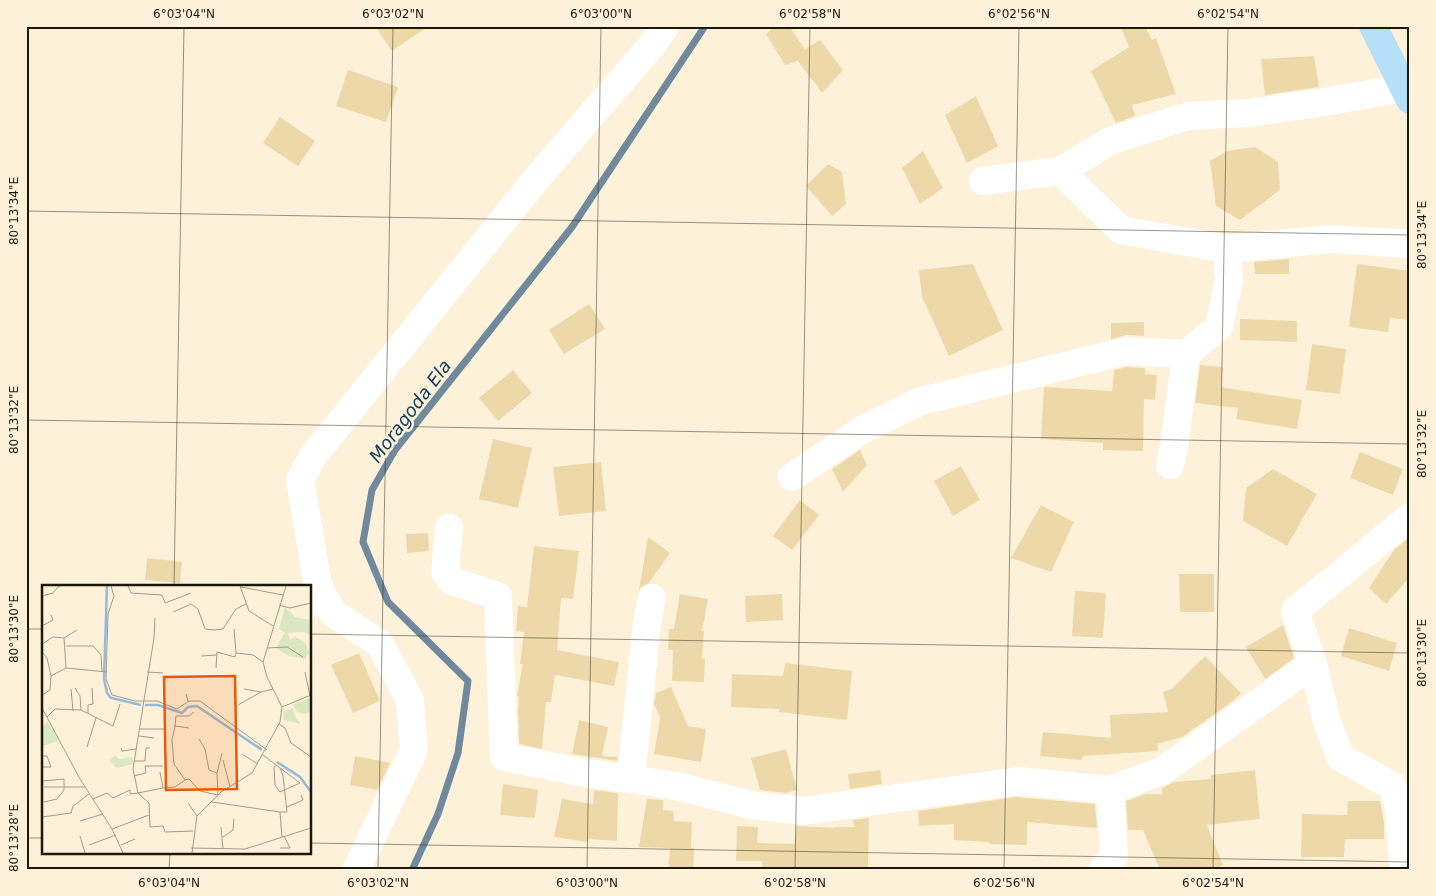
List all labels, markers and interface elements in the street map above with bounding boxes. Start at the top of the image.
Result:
text: 6°03'04"N [153,7,215,21]
text: 6°03'02"N [362,7,424,21]
text: 6°03'00"N [570,7,632,21]
text: 6°02'58"N [779,7,841,21]
text: 6°02'56"N [988,7,1050,21]
text: 6°02'54"N [1197,7,1259,21]
text: 80°13'34"E [7,177,21,245]
text: 80°13'34"E [1415,201,1429,269]
water label: Moragoda Ela [365,356,455,466]
text: 80°13'32"E [7,386,21,454]
text: 80°13'32"E [1415,410,1429,478]
inset map [42,585,311,854]
text: 80°13'30"E [7,595,21,663]
text: 80°13'30"E [1415,619,1429,687]
text: 80°13'28"E [7,804,21,872]
text: 6°03'04"N [138,876,200,890]
text: 6°03'02"N [347,876,409,890]
text: 6°03'00"N [556,876,618,890]
text: 6°02'58"N [764,876,826,890]
text: 6°02'56"N [973,876,1035,890]
text: 6°02'54"N [1182,876,1244,890]

